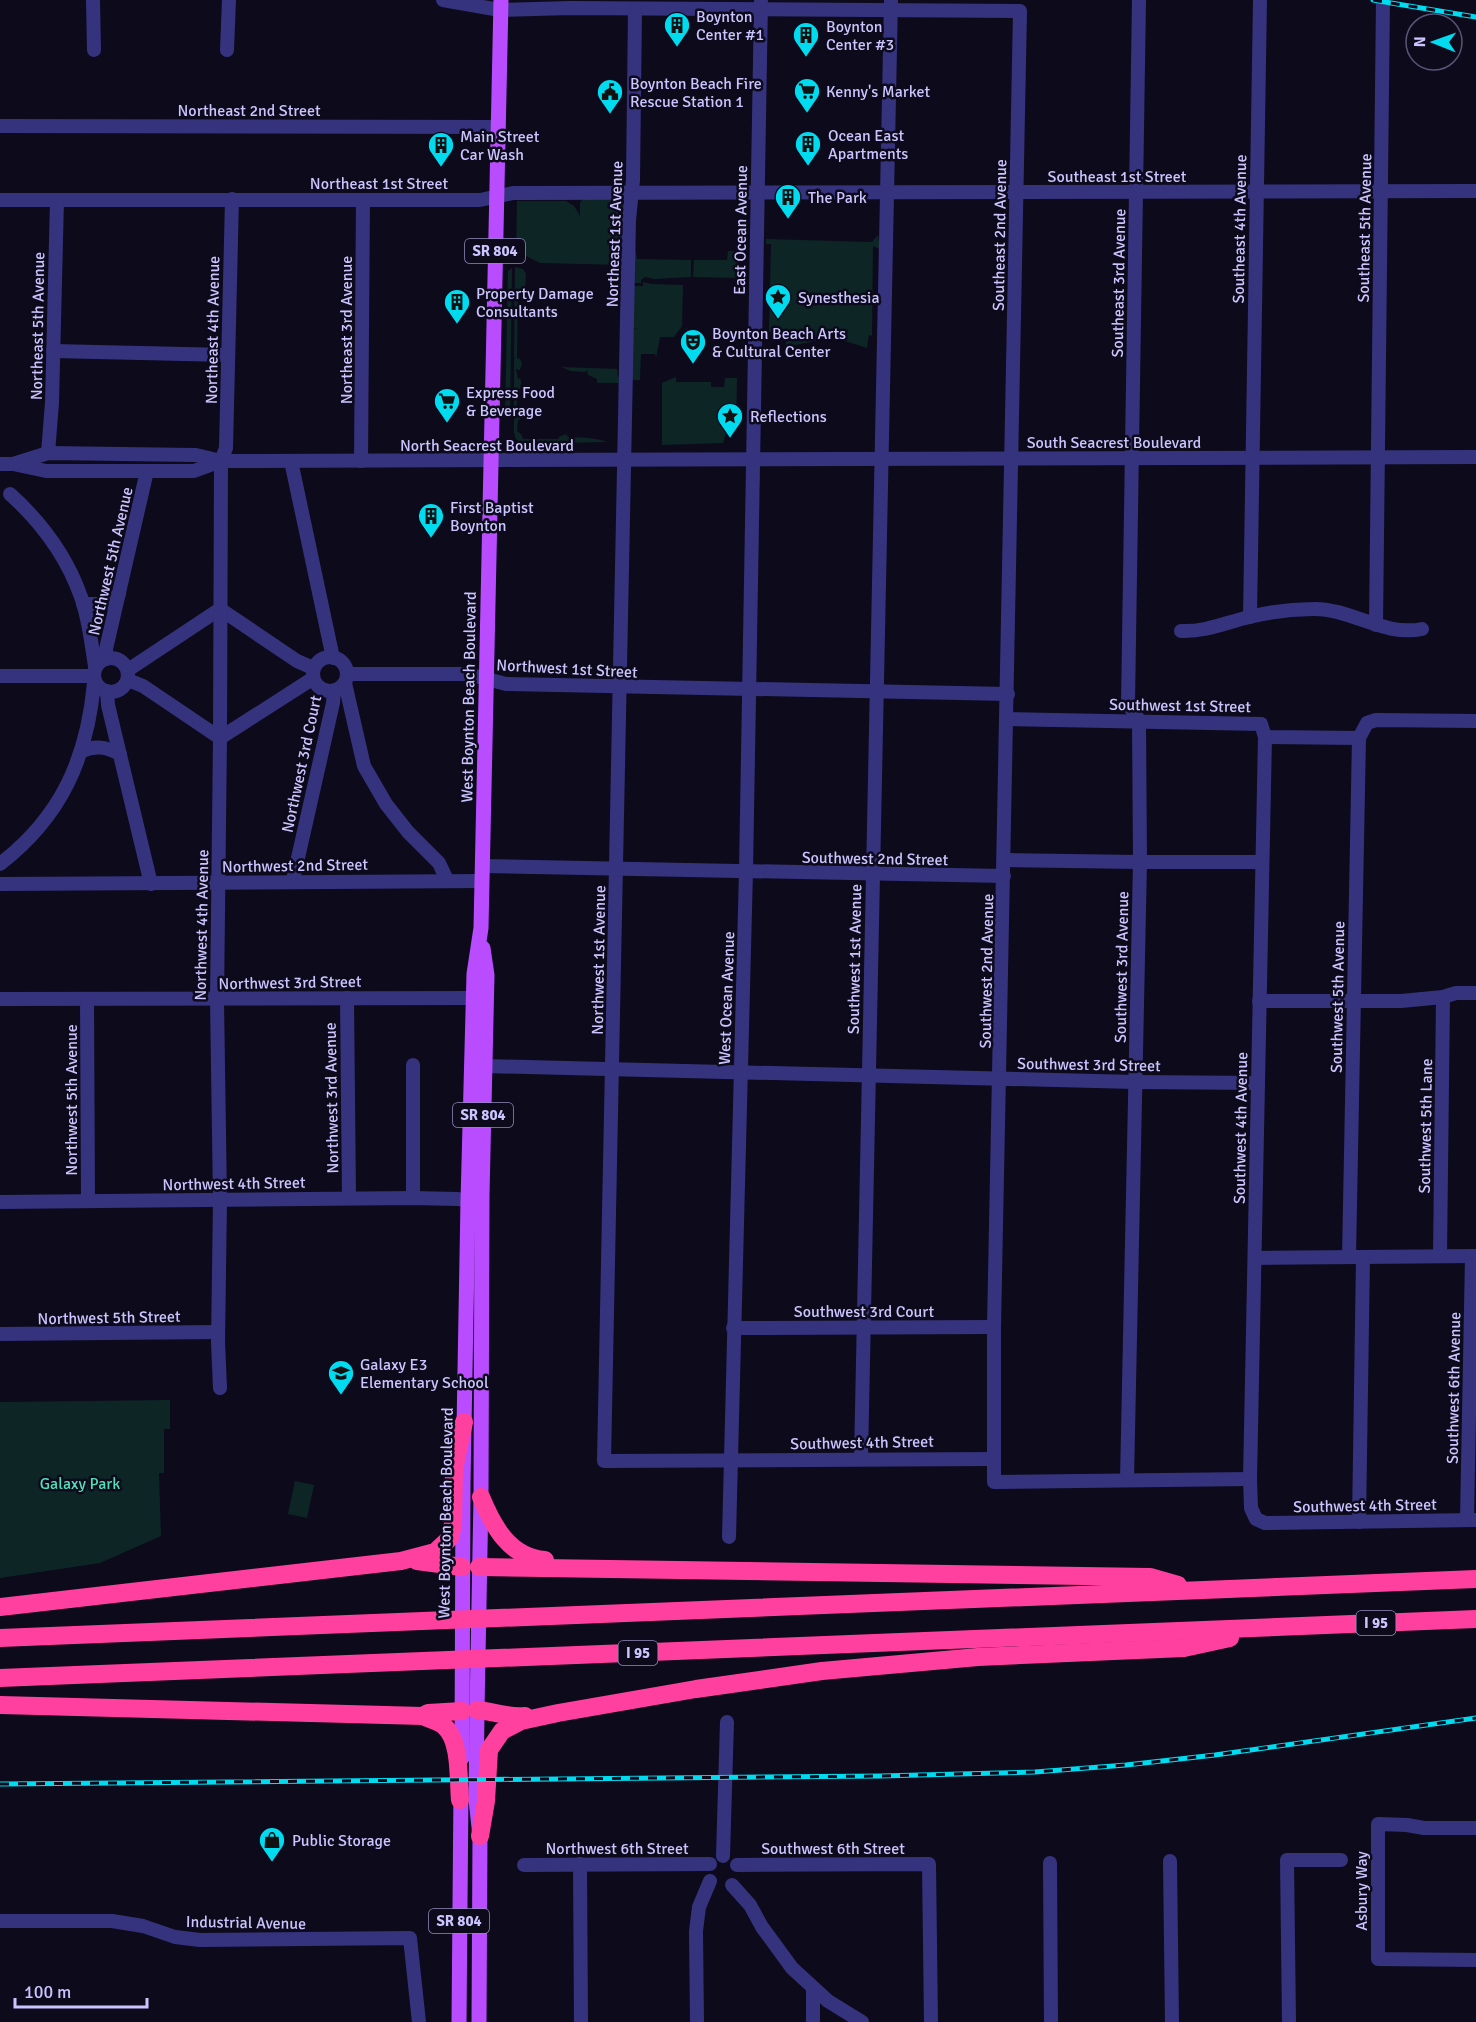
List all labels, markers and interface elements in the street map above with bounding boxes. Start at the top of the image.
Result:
place label: Boynton Center #1 [696,7,764,45]
building icon: Boynton Center #1 [662,10,692,48]
north arrow [1404,12,1464,72]
place label: Boynton Center #3 [826,17,894,55]
building icon: Boynton Center #3 [791,20,821,58]
text: N [1410,36,1430,47]
place label: Boynton Beach Fire Rescue Station 1 [630,74,762,112]
supermarket icon: Kenny's Market [792,76,822,114]
public building icon: Boynton Beach Fire Rescue Station 1 [595,77,625,115]
place label: Kenny's Market [826,82,930,102]
street label: Northeast 2nd Street [177,101,321,121]
place label: Ocean East Apartments [828,126,908,164]
place label: Main Street Car Wash [460,127,540,165]
building icon: Ocean East Apartments [793,129,823,167]
building icon: Main Street Car Wash [426,130,456,168]
street label: Southeast 5th Avenue [1354,153,1376,303]
street label: Southeast 4th Avenue [1229,154,1251,304]
street label: Southeast 2nd Avenue [989,159,1011,311]
street label: Northeast 1st Avenue [602,160,628,308]
street label: East Ocean Avenue [730,165,752,295]
street label: Southeast 1st Street [1048,167,1187,187]
street label: Northeast 1st Street [310,174,449,194]
building icon: The Park [773,182,803,220]
place label: The Park [808,188,867,208]
street label: Southeast 3rd Avenue [1108,208,1130,358]
road number: SR 804 [465,239,525,263]
street label: Northeast 5th Avenue [27,252,49,400]
street label: Northeast 4th Avenue [202,256,224,404]
street label: Northeast 3rd Avenue [337,256,357,404]
place icon: Synesthesia [763,282,793,320]
place label: Property Damage Consultants [476,284,594,322]
building icon: Property Damage Consultants [442,287,472,325]
place label: Synesthesia [798,288,880,308]
place label: Boynton Beach Arts & Cultural Center [712,324,846,362]
theatre icon: Boynton Beach Arts & Cultural Center [678,327,708,365]
place label: Express Food & Beverage [466,383,555,421]
supermarket icon: Express Food & Beverage [432,386,462,424]
place icon: Reflections [715,401,745,439]
place label: Reflections [750,407,827,427]
street label: South Seacrest Boulevard [1027,433,1201,453]
street label: North Seacrest Boulevard [400,436,574,456]
street label: Northwest 5th Avenue [84,485,138,637]
place label: First Baptist Boynton [450,498,534,536]
building icon: First Baptist Boynton [416,501,446,539]
street label: West Boynton Beach Boulevard [457,591,481,803]
street label: Northwest 1st Street [496,655,638,683]
street label: Northwest 3rd Court [278,693,326,835]
street label: Southwest 1st Street [1109,695,1252,717]
street label: Southwest 2nd Street [802,848,949,870]
street label: Northwest 4th Avenue [191,849,213,1001]
street label: Northwest 2nd Street [222,855,369,877]
street label: Southwest 1st Avenue [844,884,866,1034]
street label: Northwest 1st Avenue [588,885,610,1035]
street label: Southwest 3rd Avenue [1111,891,1133,1043]
street label: Southwest 2nd Avenue [976,893,998,1049]
street label: Southwest 5th Avenue [1327,921,1349,1073]
street label: West Ocean Avenue [715,931,739,1065]
street label: Northwest 3rd Street [218,972,362,994]
street label: Northwest 3rd Avenue [321,1022,343,1174]
street label: Northwest 5th Avenue [62,1024,82,1176]
street label: Southwest 4th Avenue [1230,1052,1252,1204]
street label: Southwest 3rd Street [1017,1054,1161,1076]
street label: Southwest 5th Lane [1415,1058,1437,1194]
road number: SR 804 [453,1103,513,1127]
street label: Northwest 4th Street [162,1173,306,1195]
street label: Southwest 3rd Court [794,1302,935,1322]
street label: Northwest 5th Street [37,1307,181,1329]
street label: Southwest 6th Avenue [1443,1312,1465,1464]
place label: Galaxy E3 Elementary School [360,1355,489,1393]
school or university icon: Galaxy E3 Elementary School [326,1358,356,1396]
street label: West Boynton Beach Boulevard [434,1407,458,1619]
street label: Southwest 4th Street [790,1432,934,1454]
park label: Galaxy Park [40,1474,120,1494]
street label: Southwest 4th Street [1293,1495,1437,1517]
road number: I 95 [1356,1611,1396,1635]
road number: I 95 [618,1641,658,1665]
shop icon: Public Storage [257,1825,287,1863]
place label: Public Storage [292,1831,391,1851]
street label: Northwest 6th Street [545,1839,689,1859]
street label: Southwest 6th Street [761,1839,905,1859]
street label: Asbury Way [1352,1851,1372,1931]
road number: SR 804 [429,1909,489,1933]
street label: Industrial Avenue [186,1912,306,1934]
scale bar [15,1971,147,2009]
text: 100 m [24,1981,71,2003]

